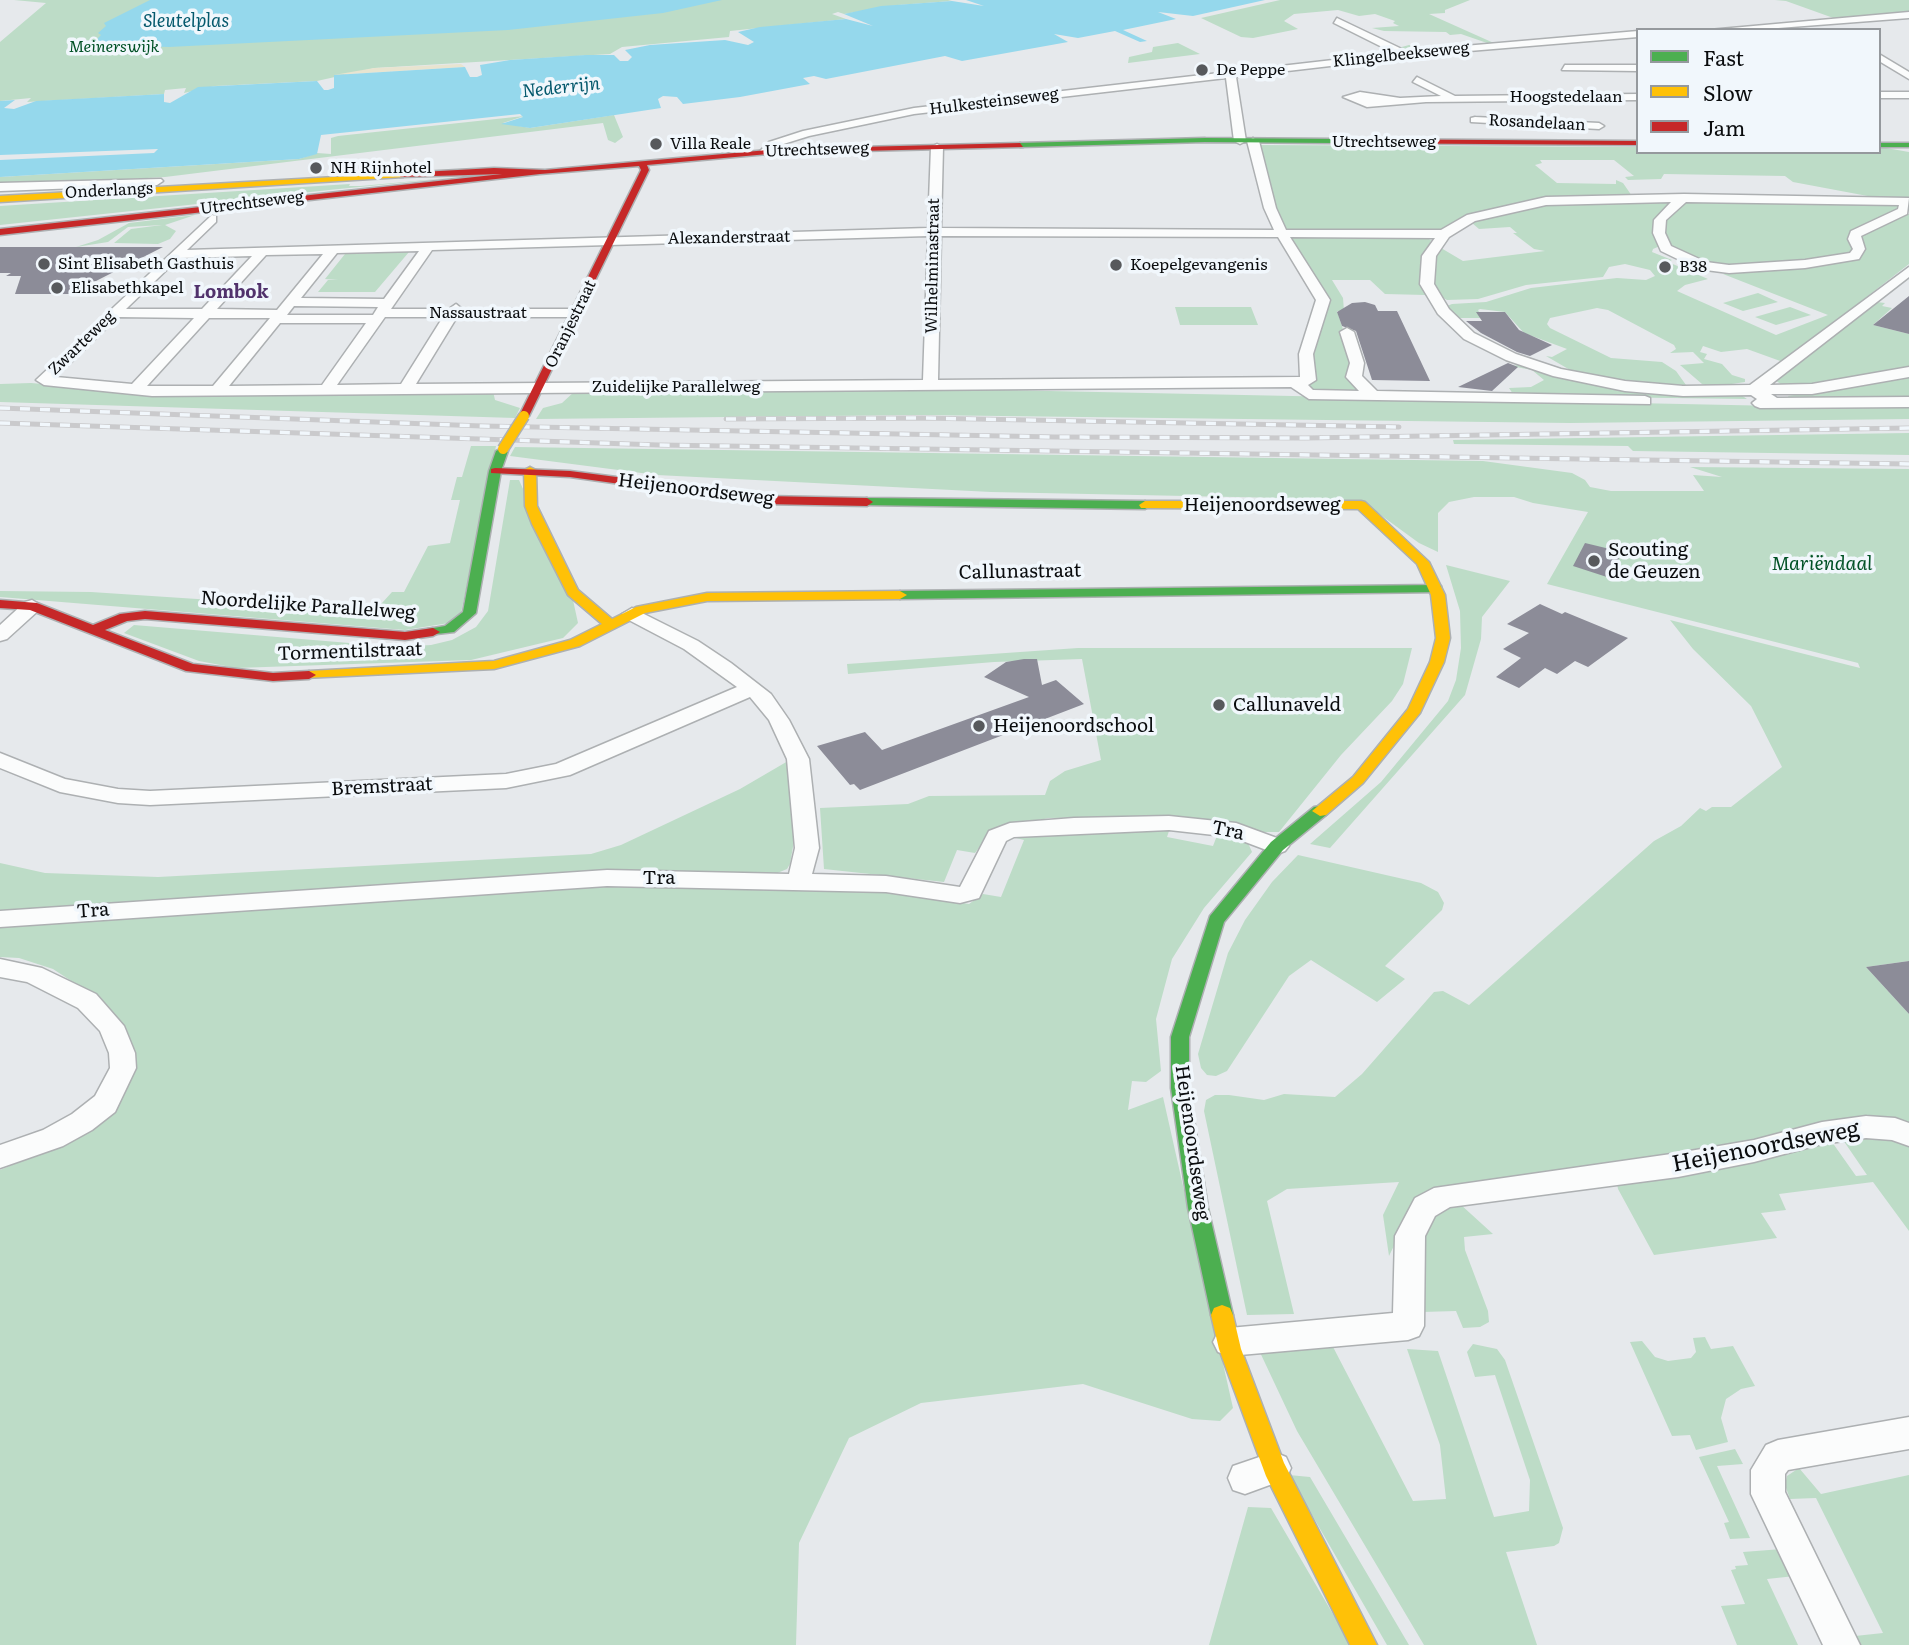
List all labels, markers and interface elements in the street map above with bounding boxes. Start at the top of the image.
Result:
water label: Sleutelplas [143,11,229,33]
legend [1636,28,1881,154]
park label: Meinerswijk [69,37,159,57]
street label: Klingelbeekseweg [1332,38,1470,72]
text: Fast [1703,41,1744,72]
place label: De Peppe [1216,60,1285,80]
marker: De Peppe [1194,62,1210,78]
water label: Nederrijn [521,73,601,103]
text: Slow [1703,76,1753,107]
street label: Hulkesteinseweg [928,85,1060,119]
street label: Hoogstedelaan [1509,87,1623,107]
street label: Rosandelaan [1488,111,1586,135]
text: Jam [1703,111,1745,142]
street label: Utrechtseweg [1332,132,1436,152]
place label: Villa Reale [670,134,751,154]
marker: Villa Reale [648,136,664,152]
street label: Utrechtseweg [764,139,870,161]
place label: NH Rijnhotel [330,158,432,178]
marker: NH Rijnhotel [308,160,324,176]
street label: Onderlangs [65,179,153,203]
street label: Utrechtseweg [199,187,305,219]
street label: Wilhelminastraat [922,198,944,334]
street label: Alexanderstraat [668,227,790,249]
place label: Sint Elisabeth Gasthuis [58,254,234,274]
place label: Koepelgevangenis [1130,255,1267,275]
marker: Sint Elisabeth Gasthuis [36,256,52,272]
marker: Koepelgevangenis [1108,257,1124,273]
place label: B38 [1679,257,1707,277]
marker: B38 [1657,259,1673,275]
street label: Oranjestraat [541,277,601,371]
place label: Elisabethkapel [71,278,184,298]
marker: Elisabethkapel [49,280,65,296]
district label: Lombok [193,282,269,304]
street label: Nassaustraat [429,303,527,323]
street label: Zwarteweg [45,307,119,379]
street label: Zuidelijke Parallelweg [592,377,760,397]
street label: Heijenoordseweg [617,469,775,511]
street label: Heijenoordseweg [1183,494,1341,516]
place label: Scouting de Geuzen [1608,539,1701,583]
marker: Scouting de Geuzen [1586,553,1602,569]
park label: Mariëndaal [1772,553,1872,575]
street label: Callunastraat [958,560,1082,584]
street label: Noordelijke Parallelweg [200,587,416,625]
street label: Tormentilstraat [277,638,423,666]
place label: Callunaveld [1233,694,1341,716]
marker: Callunaveld [1211,697,1227,713]
place label: Heijenoordschool [993,715,1154,737]
marker: Heijenoordschool [971,718,987,734]
street label: Bremstraat [331,773,433,801]
street label: Tra [1210,816,1246,846]
street label: Tra [643,867,675,889]
street label: Tra [76,898,110,924]
street label: Heijenoordseweg [1170,1064,1214,1222]
street label: Heijenoordseweg [1670,1115,1862,1179]

